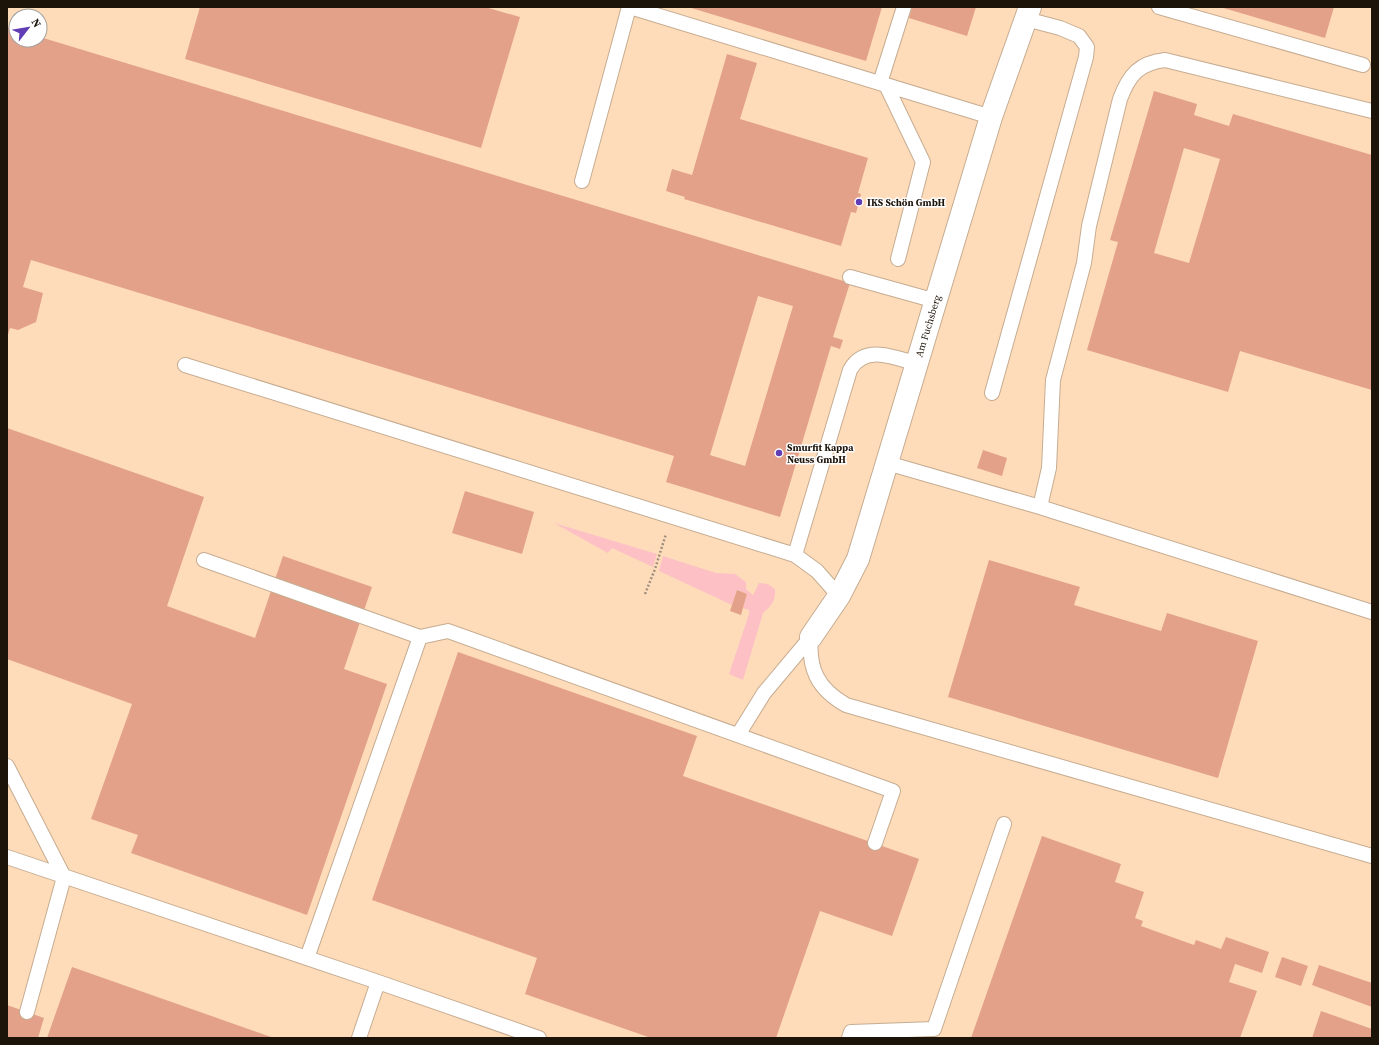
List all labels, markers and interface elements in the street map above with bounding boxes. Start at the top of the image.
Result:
north arrow [8,8,48,48]
text: N [28,16,45,30]
place label: IKS Schön GmbH [867,196,946,209]
marker: IKS Schön GmbH [854,197,864,207]
street label: Am Fuchsberg [912,293,944,359]
place label: Smurfit Kappa Neuss GmbH [787,441,854,466]
marker: Smurfit Kappa Neuss GmbH [774,448,784,458]

